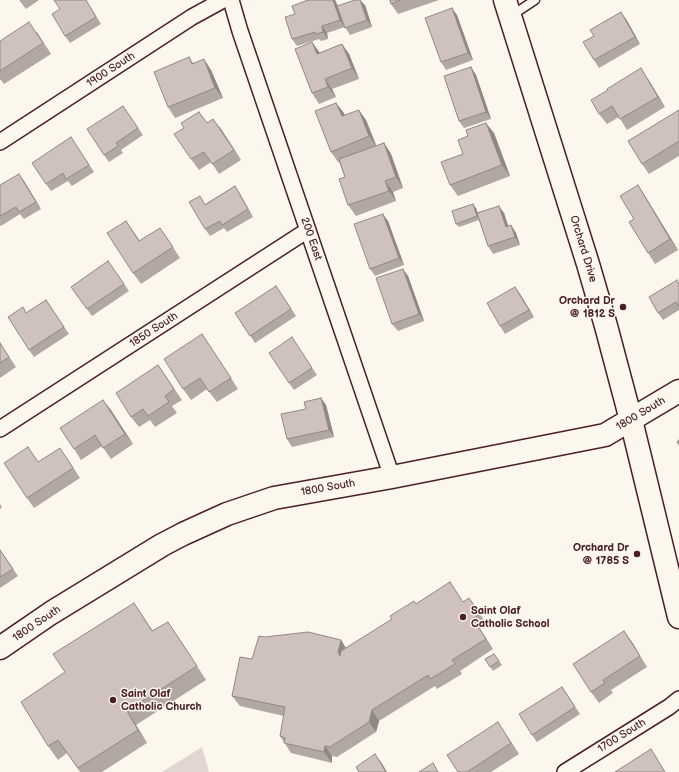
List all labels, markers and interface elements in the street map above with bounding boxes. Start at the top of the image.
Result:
street label: 1900 South [84,50,138,90]
street label: Orchard Drive [567,214,599,284]
street label: 200 East [297,216,325,262]
place label: Orchard Dr @ 1812 S [559,294,615,320]
marker: Orchard Dr @ 1812 S [618,302,628,312]
street label: 1850 South [127,310,181,350]
street label: 1800 South [614,394,668,434]
street label: 1800 South [300,477,356,499]
place label: Orchard Dr @ 1785 S [573,541,629,567]
marker: Orchard Dr @ 1785 S [632,549,642,559]
street label: 1800 South [11,603,63,645]
place label: Saint Olaf Catholic School [471,604,550,630]
marker: Saint Olaf Catholic School [458,612,468,622]
place label: Saint Olaf Catholic Church [121,687,202,713]
marker: Saint Olaf Catholic Church [108,695,118,705]
street label: 1700 South [596,716,648,756]

